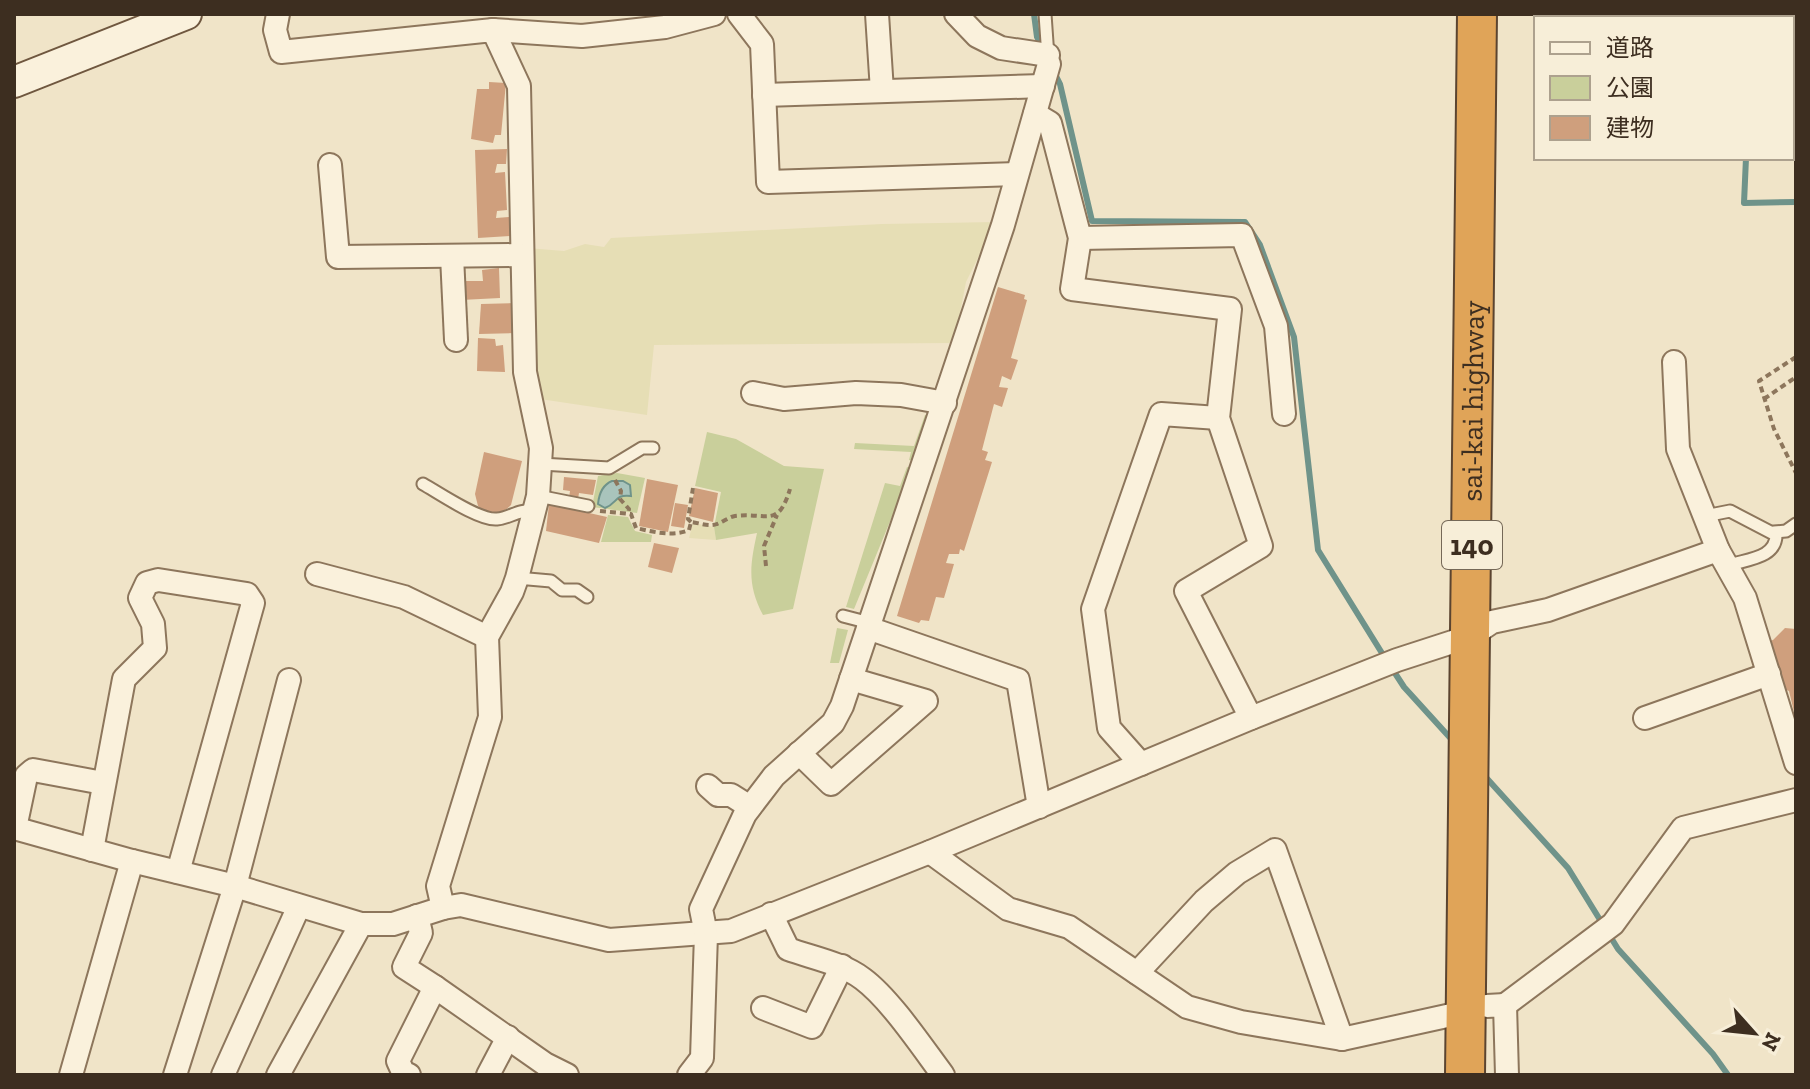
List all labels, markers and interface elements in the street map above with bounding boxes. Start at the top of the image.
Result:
legend [1534,16,1794,160]
text: 道路 [1606,33,1654,62]
text: 公園 [1606,73,1654,102]
text: 建物 [1606,113,1654,142]
street label: sai-kai highway [1453,300,1492,502]
road number: 140 [1442,521,1502,569]
north arrow [1714,993,1794,1073]
text: N [1755,1028,1787,1056]

